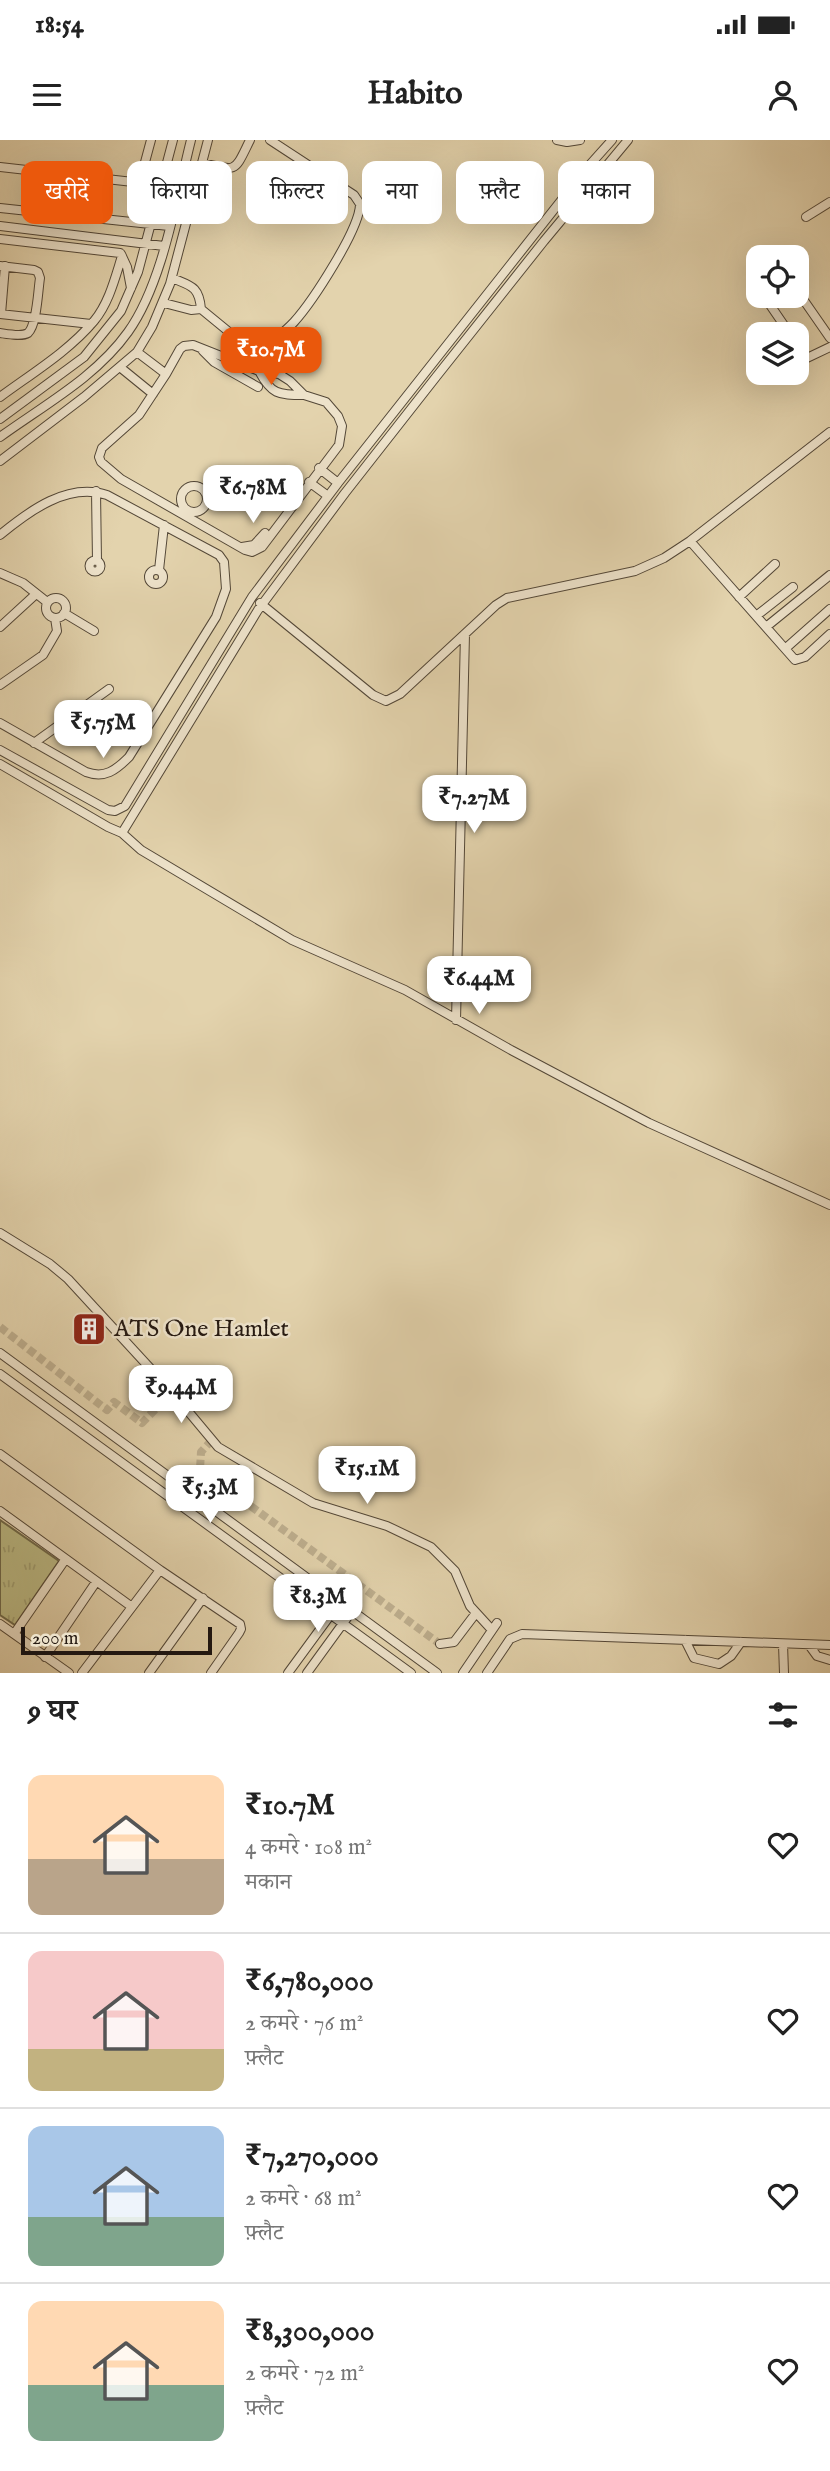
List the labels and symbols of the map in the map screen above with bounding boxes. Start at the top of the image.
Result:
pin: ₹10.7M [214,328,328,387]
pin: ₹6.78M [196,466,310,525]
pin: ₹5.75M [46,700,160,760]
pin: ₹7.27M [417,776,531,835]
pin: ₹6.44M [422,956,536,1016]
building icon: ATS One Hamlet [70,1310,108,1348]
place label: ATS One Hamlet [113,1314,289,1345]
pin: ₹9.44M [124,1366,238,1425]
pin: ₹15.1M [310,1446,424,1506]
pin: ₹5.3M [161,1466,259,1525]
pin: ₹8.3M [269,1574,367,1634]
scale bar [21,1624,212,1656]

